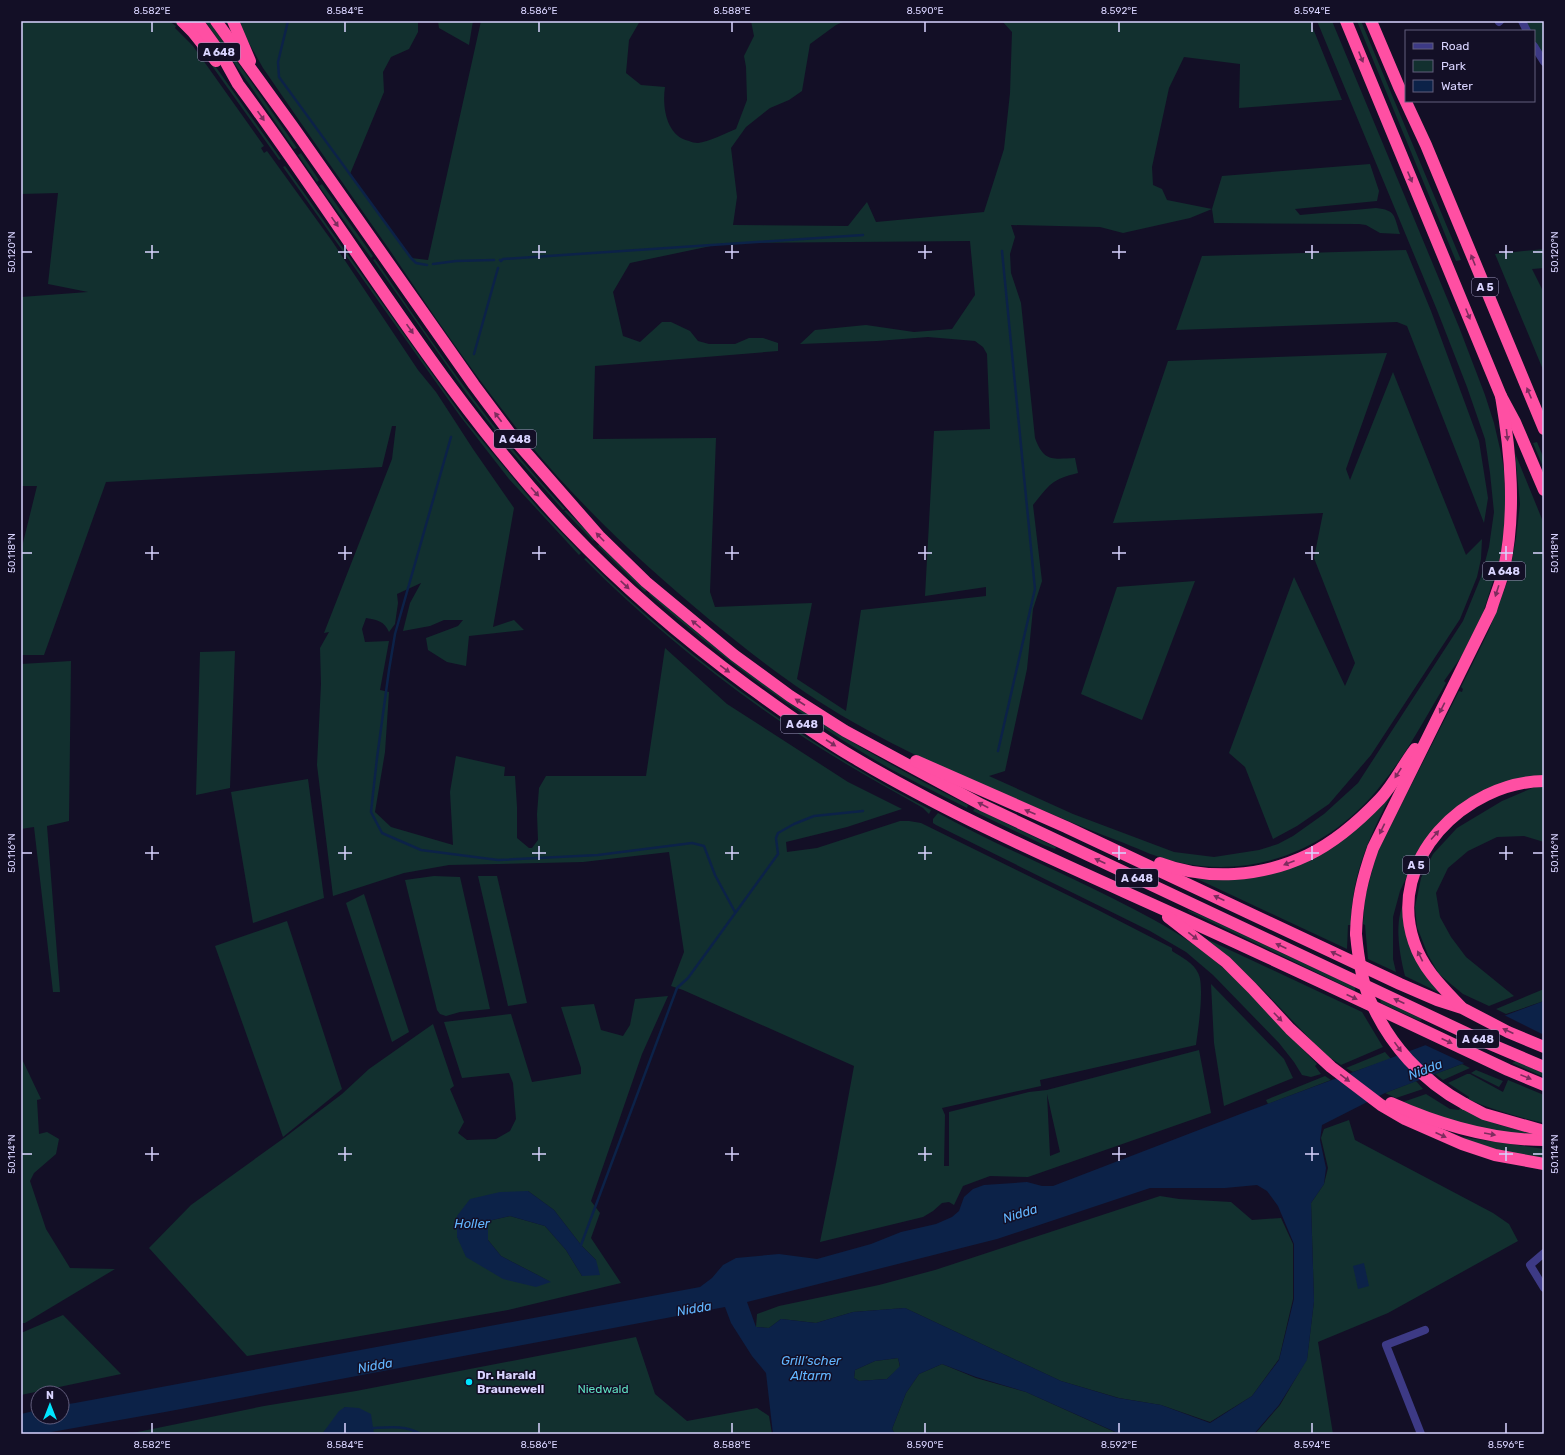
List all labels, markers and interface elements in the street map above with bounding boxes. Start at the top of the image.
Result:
text: 8.582°E [134,5,170,17]
text: 8.584°E [326,5,364,17]
text: 8.586°E [520,5,558,17]
text: 8.588°E [713,5,751,17]
text: 8.590°E [907,5,943,17]
text: 8.592°E [1101,5,1137,17]
text: 8.594°E [1294,5,1330,17]
legend [1405,30,1535,102]
text: Road [1441,39,1469,53]
road number: A 648 [198,43,240,61]
one-way arrow [1358,52,1364,64]
text: Park [1441,59,1467,73]
text: Water [1441,79,1473,93]
one-way arrow [257,111,265,121]
one-way arrow [1408,172,1414,184]
one-way arrow [331,217,339,228]
text: 50.120°N [6,231,18,273]
text: 50.120°N [1549,231,1561,273]
one-way arrow [1470,253,1476,265]
road number: A 5 [1472,278,1498,296]
one-way arrow [1465,309,1471,320]
one-way arrow [406,324,414,334]
one-way arrow [1526,387,1532,398]
one-way arrow [494,411,502,422]
one-way arrow [1504,429,1510,441]
road number: A 648 [494,430,536,448]
one-way arrow [530,487,539,496]
one-way arrow [595,532,605,542]
text: 50.118°N [6,533,18,573]
text: 50.118°N [1549,533,1561,573]
road number: A 648 [1483,562,1525,580]
one-way arrow [620,580,630,590]
one-way arrow [1494,585,1500,597]
one-way arrow [691,620,702,629]
one-way arrow [719,665,730,673]
one-way arrow [794,699,806,706]
one-way arrow [1439,703,1445,714]
road number: A 648 [781,715,823,733]
one-way arrow [826,739,836,747]
one-way arrow [1394,768,1402,779]
one-way arrow [977,802,989,808]
one-way arrow [1025,809,1036,815]
one-way arrow [1379,823,1385,835]
one-way arrow [1430,830,1440,840]
text: 50.116°N [6,833,18,873]
text: 50.116°N [1549,833,1561,873]
road number: A 5 [1403,856,1429,874]
one-way arrow [1095,858,1106,864]
one-way arrow [1282,860,1294,866]
road number: A 648 [1116,869,1158,887]
one-way arrow [1213,895,1225,901]
one-way arrow [1188,932,1199,941]
one-way arrow [1276,943,1287,949]
one-way arrow [1331,951,1342,957]
one-way arrow [1417,951,1423,962]
one-way arrow [1347,994,1358,1000]
one-way arrow [1393,998,1405,1004]
one-way arrow [1273,1012,1282,1021]
one-way arrow [1502,1028,1514,1034]
road number: A 648 [1457,1030,1499,1048]
one-way arrow [1442,1038,1453,1044]
one-way arrow [1394,1042,1402,1053]
water label: Nidda [1406,1056,1445,1083]
one-way arrow [1339,1074,1350,1082]
one-way arrow [1520,1074,1531,1080]
one-way arrow [1484,1131,1496,1137]
one-way arrow [1435,1132,1446,1138]
text: 50.114°N [6,1134,18,1174]
text: 50.114°N [1549,1134,1561,1174]
water label: Nidda [1001,1201,1040,1226]
water label: Holler [454,1216,491,1231]
water label: Nidda [675,1298,713,1319]
water label: Grill’scher Altarm [781,1353,842,1383]
water label: Nidda [356,1355,394,1376]
place label: Dr. Harald Braunewell [477,1368,544,1396]
marker: Dr. Harald Braunewell [464,1377,474,1387]
park label: Niedwald [577,1382,629,1396]
north arrow [30,1385,70,1425]
text: N [46,1389,54,1402]
text: 8.582°E [134,1439,170,1451]
text: 8.584°E [326,1439,364,1451]
text: 8.586°E [520,1439,558,1451]
text: 8.588°E [713,1439,751,1451]
text: 8.590°E [907,1439,943,1451]
text: 8.592°E [1101,1439,1137,1451]
text: 8.594°E [1294,1439,1330,1451]
text: 8.596°E [1488,1439,1524,1451]

